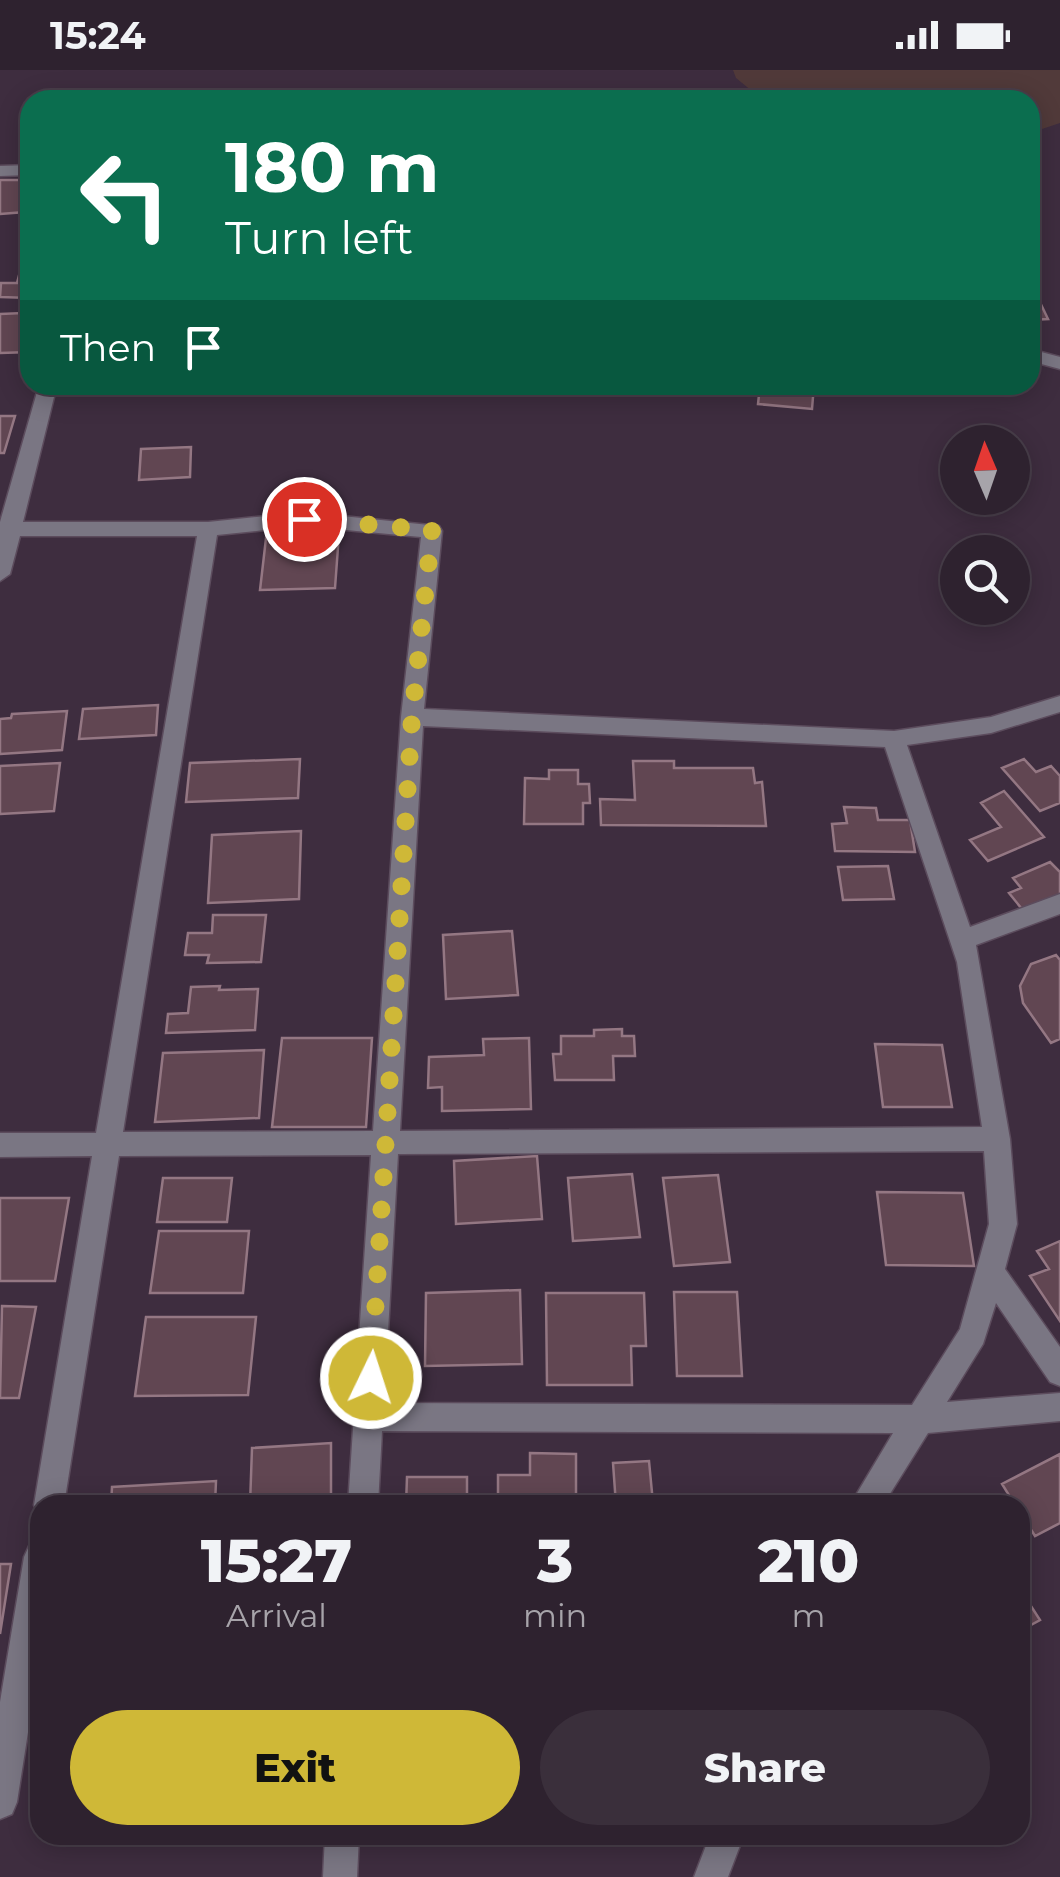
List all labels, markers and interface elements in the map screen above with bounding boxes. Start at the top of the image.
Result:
text: 15:24 [50,12,146,59]
text: 180 m [225,124,439,210]
icon: left [60,130,190,260]
text: Turn left [225,210,413,265]
icon: arrive [176,320,231,375]
text: Then [60,324,156,371]
north arrow [940,425,1030,515]
map controls [940,425,1030,625]
pin [262,477,347,562]
icon: arrive [277,492,332,547]
button: search [940,535,1030,625]
position arrow [319,1326,423,1430]
text: 15:27 [201,1524,352,1597]
text: 3 [537,1524,573,1597]
text: 210 [758,1524,859,1597]
text: Arrival [226,1596,327,1635]
text: min [523,1596,587,1635]
text: m [792,1596,826,1635]
button: Exit [70,1710,520,1825]
button: Share [540,1710,990,1825]

